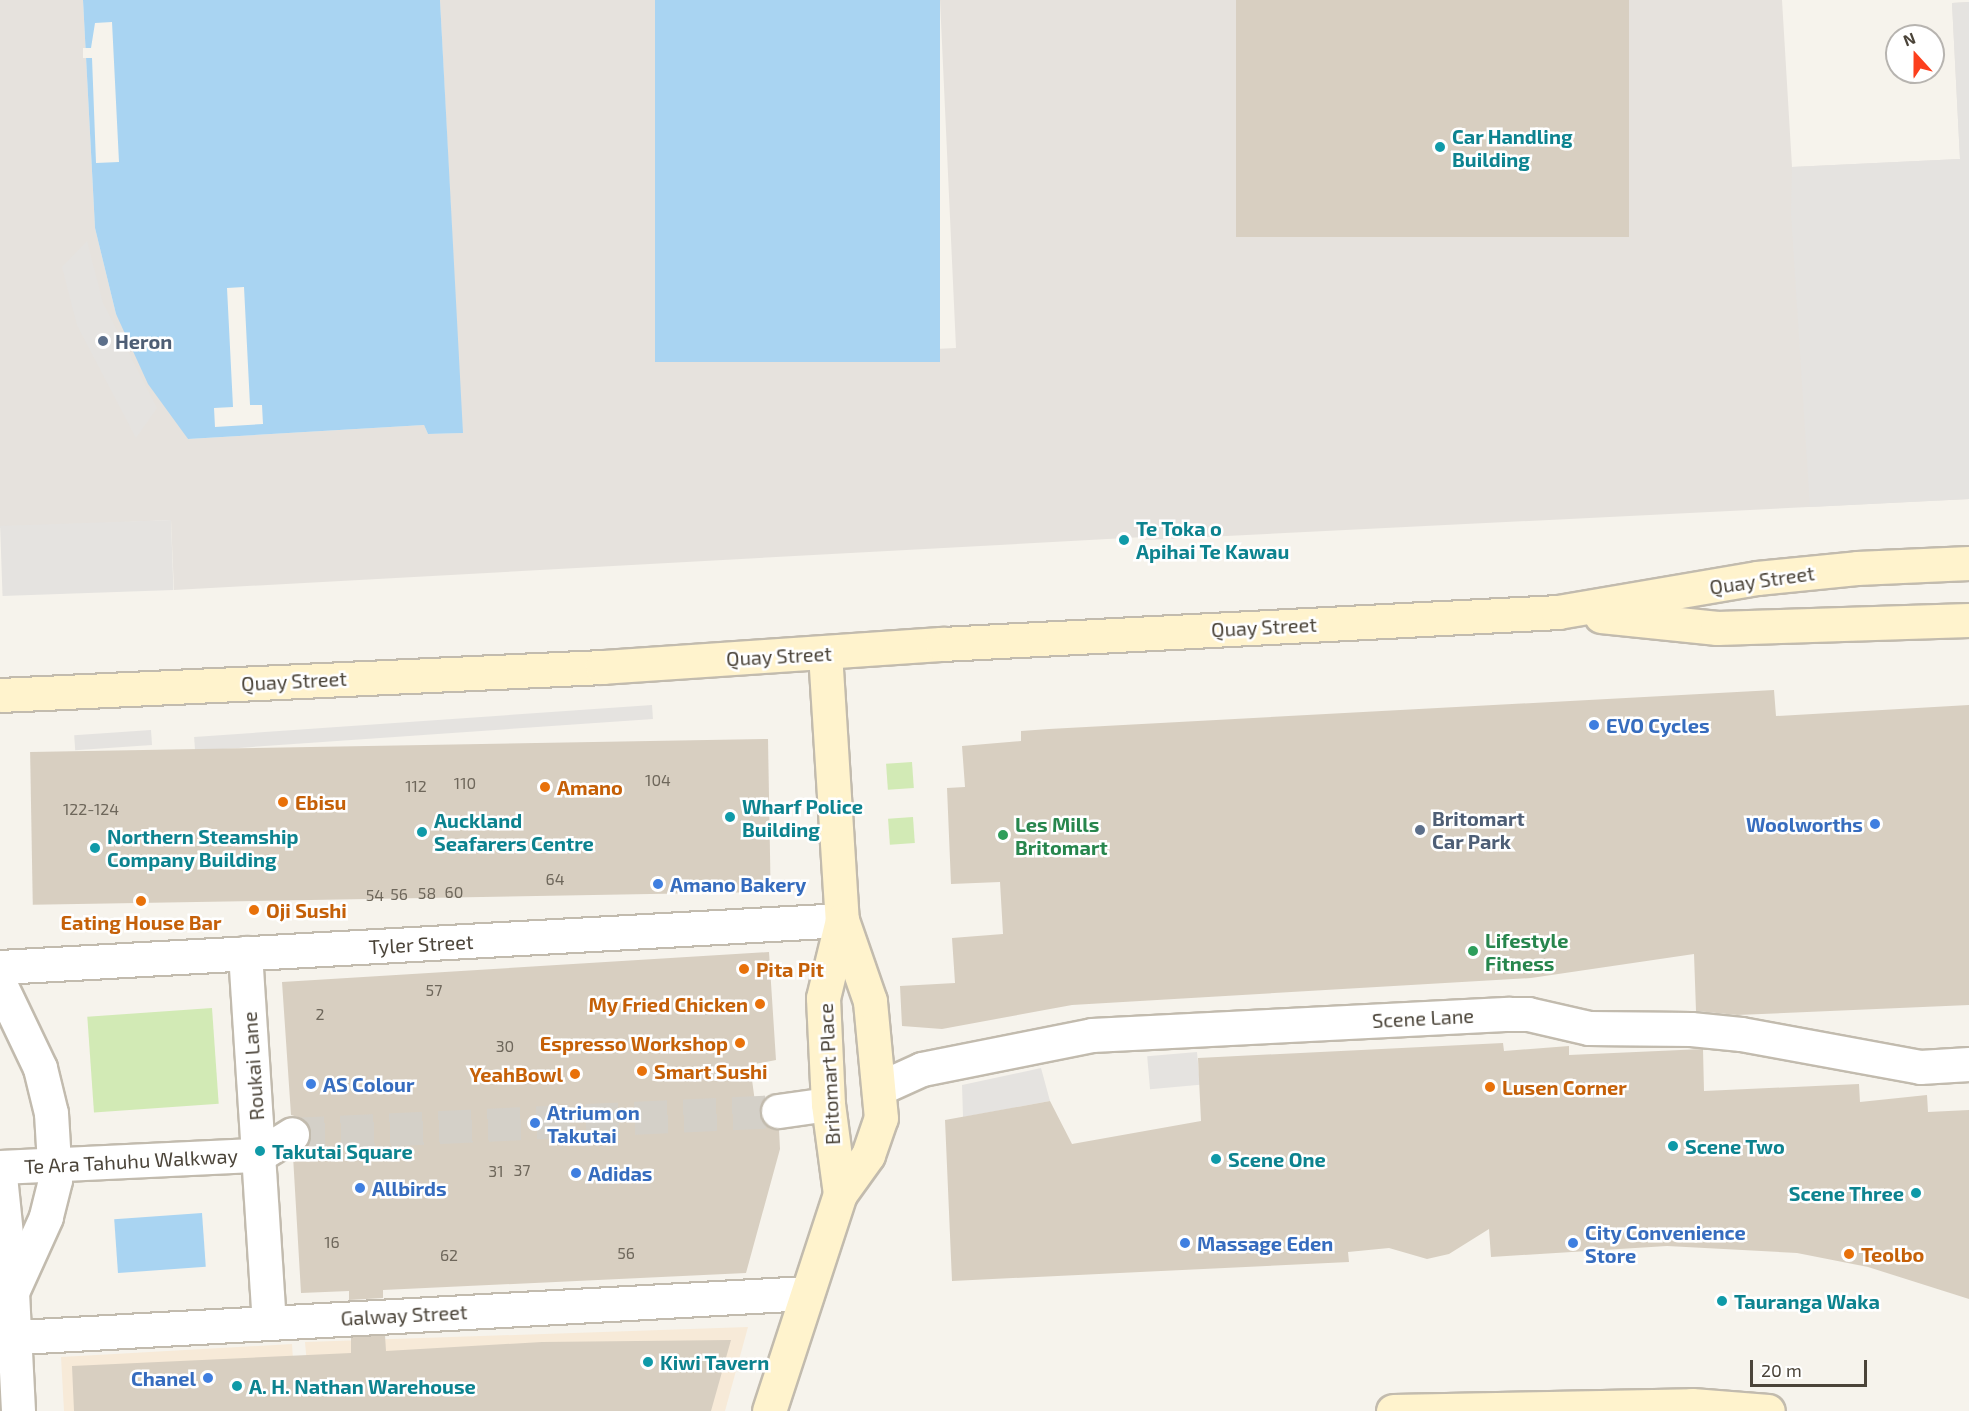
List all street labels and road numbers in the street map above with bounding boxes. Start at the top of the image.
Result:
street label: Quay Street [1708,561,1816,599]
street label: Quay Street [1210,612,1318,642]
street label: Quay Street [725,641,833,671]
street label: Quay Street [240,666,348,696]
street label: Tyler Street [368,929,474,959]
street label: Britomart Place [813,1002,845,1146]
street label: Scene Lane [1371,1003,1475,1033]
street label: Roukai Lane [237,1011,269,1121]
street label: Te Ara Tahuhu Walkway [23,1143,239,1179]
street label: Galway Street [340,1300,468,1330]

